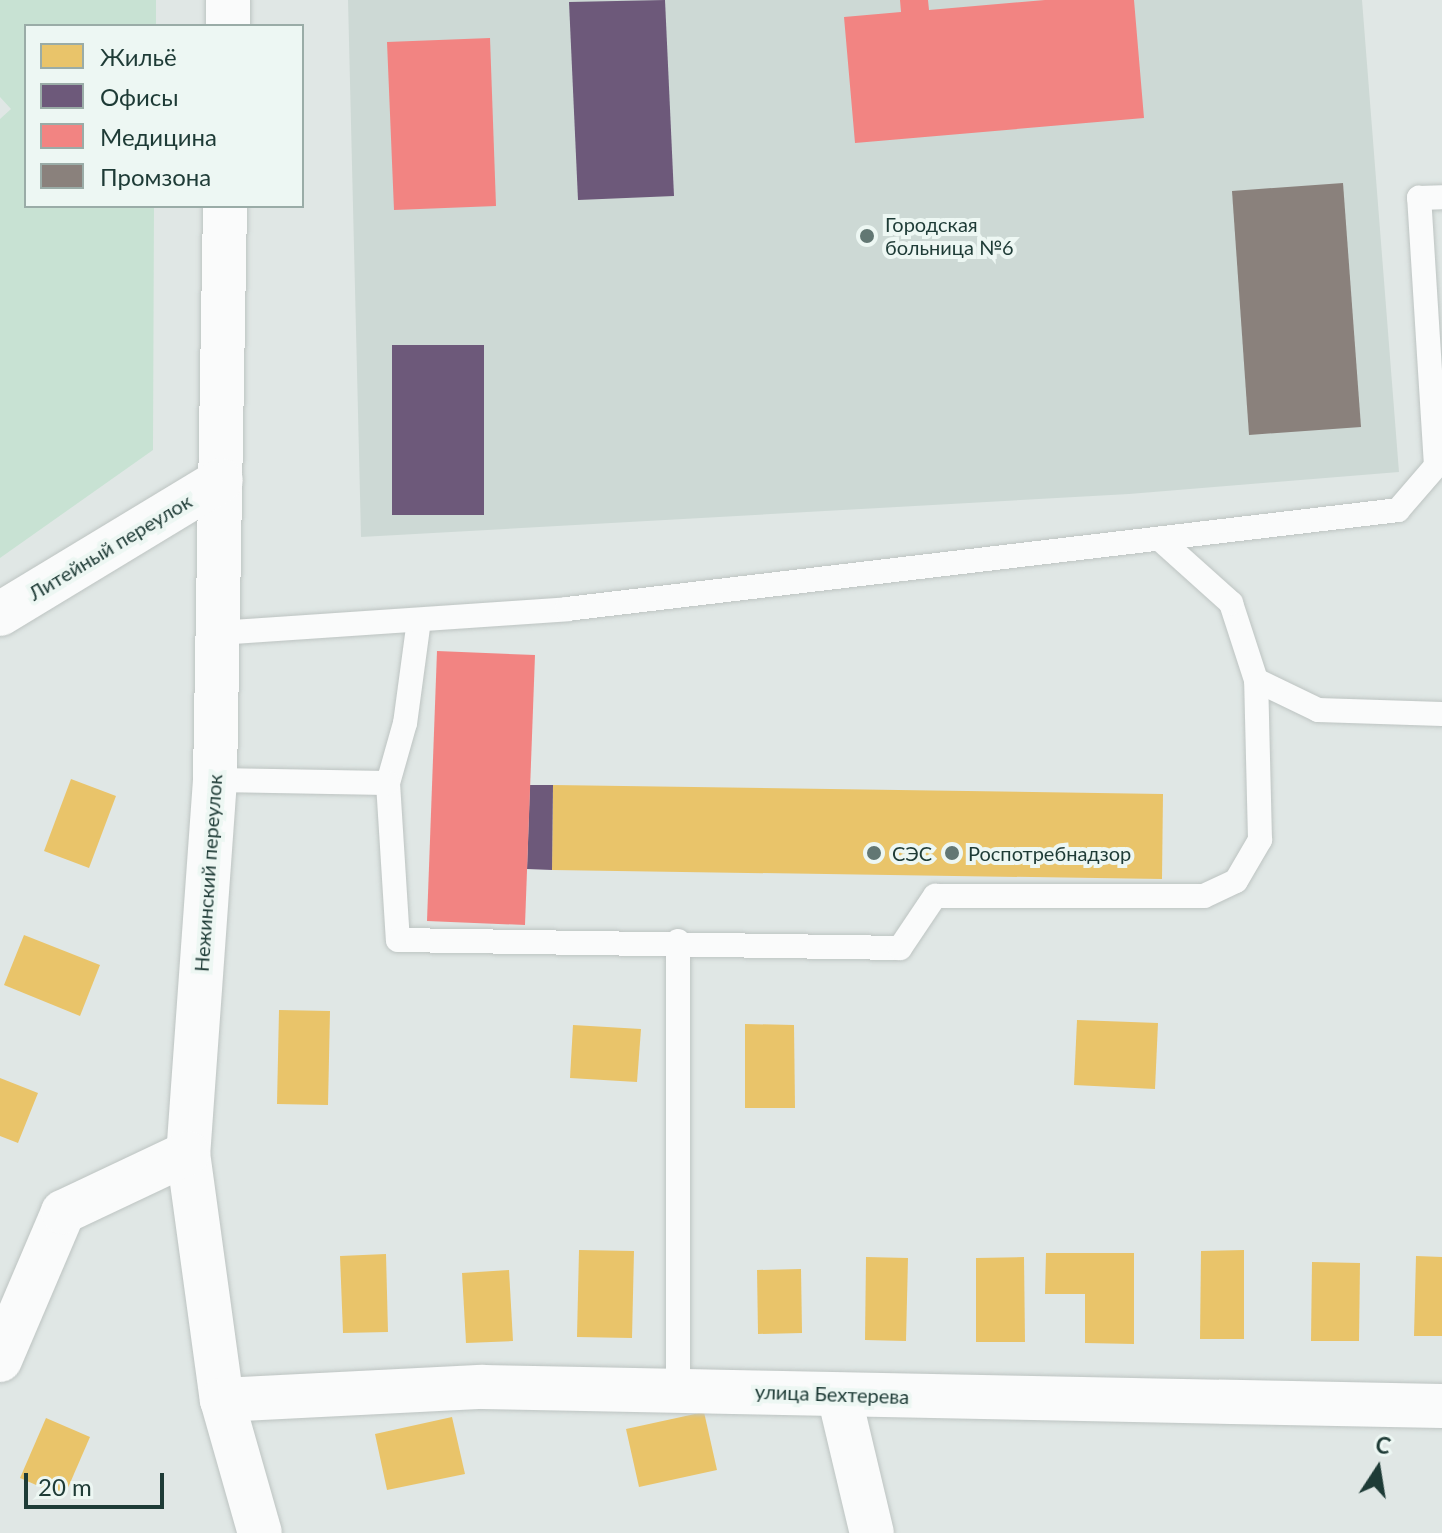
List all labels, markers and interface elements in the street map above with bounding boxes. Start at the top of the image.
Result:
legend [24,24,304,208]
text: Жильё [100,42,177,71]
text: Офисы [100,82,179,111]
text: Медицина [100,122,217,151]
text: Промзона [100,162,211,191]
place label: Городская больница №6 [885,212,1014,259]
marker: Городская больница №6 [856,225,878,247]
street label: Литейный переулок [24,489,196,605]
street label: Нежинский переулок [189,773,227,973]
place label: СЭС [892,841,932,865]
place label: Роспотребнадзор [968,841,1131,865]
marker: СЭС [863,842,885,864]
marker: Роспотребнадзор [943,844,961,862]
street label: улица Бехтерева [754,1379,910,1409]
north arrow [1338,1429,1418,1509]
text: С [1373,1430,1393,1460]
scale bar [28,1457,168,1507]
text: 20 m [38,1472,92,1501]

